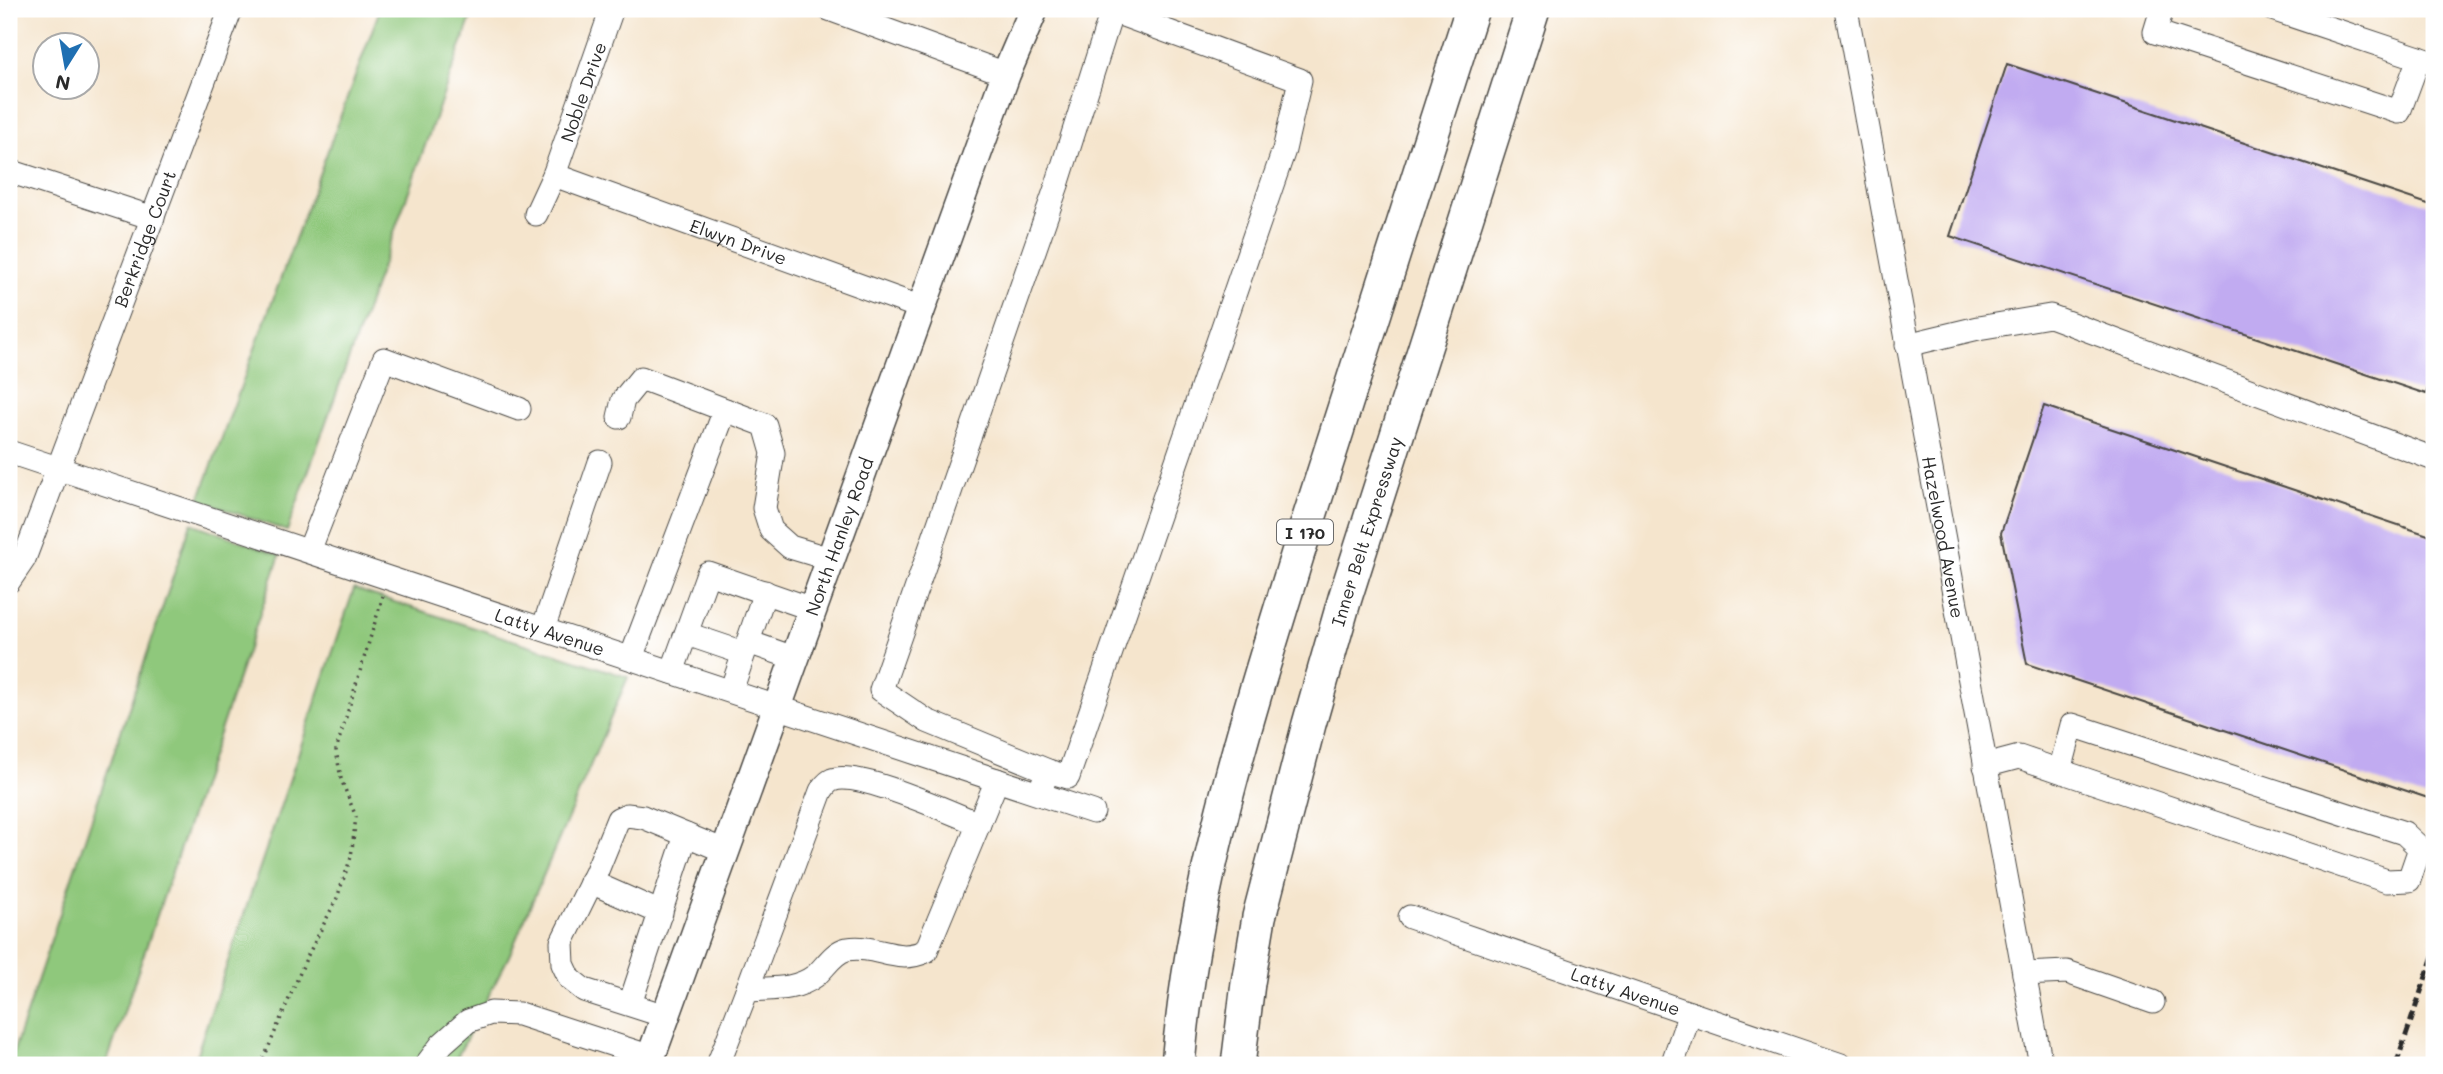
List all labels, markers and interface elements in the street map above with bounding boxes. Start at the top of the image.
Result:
north arrow [32,32,102,102]
street label: Noble Drive [554,39,612,145]
text: N [53,70,72,97]
street label: Berkridge Court [108,167,181,311]
street label: Elwyn Drive [686,213,790,270]
street label: Inner Belt Expressway [1326,434,1408,629]
street label: North Hanley Road [799,454,879,619]
street label: Hazelwood Avenue [1917,454,1970,620]
road number: I 170 [1277,520,1333,544]
street label: Latty Avenue [492,602,608,661]
street label: Latty Avenue [1568,961,1683,1021]

